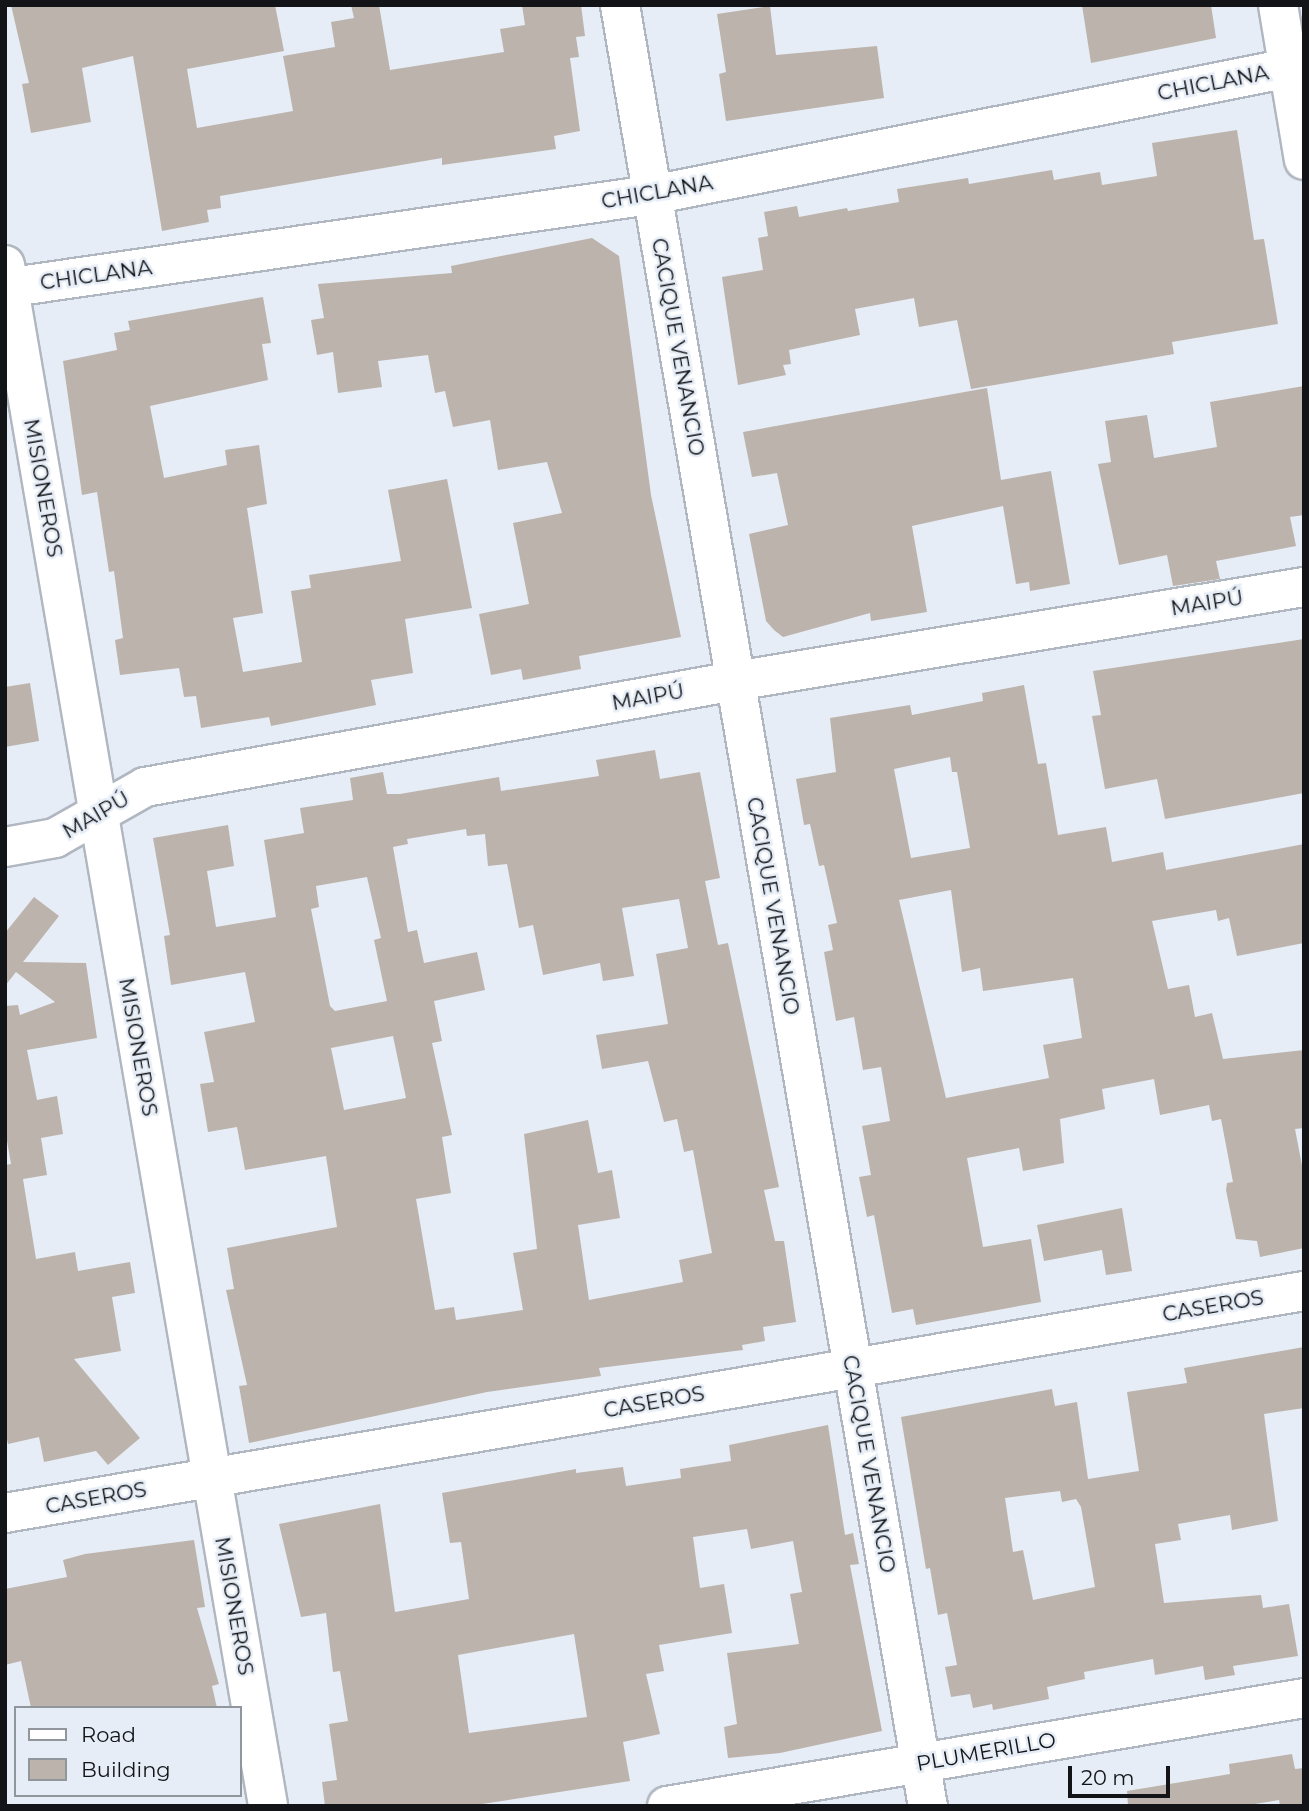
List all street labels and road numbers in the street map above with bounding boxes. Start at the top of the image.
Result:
street label: CHICLANA [1155,60,1271,106]
street label: CHICLANA [599,170,715,214]
street label: CACIQUE VENANCIO [646,236,710,458]
street label: CHICLANA [38,255,154,295]
street label: MISIONEROS [18,417,68,559]
street label: MAIPÚ [1169,585,1245,621]
street label: MAIPÚ [610,678,686,716]
street label: MAIPÚ [58,786,134,844]
street label: CACIQUE VENANCIO [741,795,805,1017]
street label: MISIONEROS [113,976,163,1118]
street label: CASEROS [1160,1285,1266,1327]
street label: CACIQUE VENANCIO [837,1353,901,1575]
street label: CASEROS [601,1381,707,1423]
street label: CASEROS [43,1477,149,1519]
street label: MISIONEROS [209,1535,259,1677]
street label: PLUMERILLO [914,1727,1058,1777]

